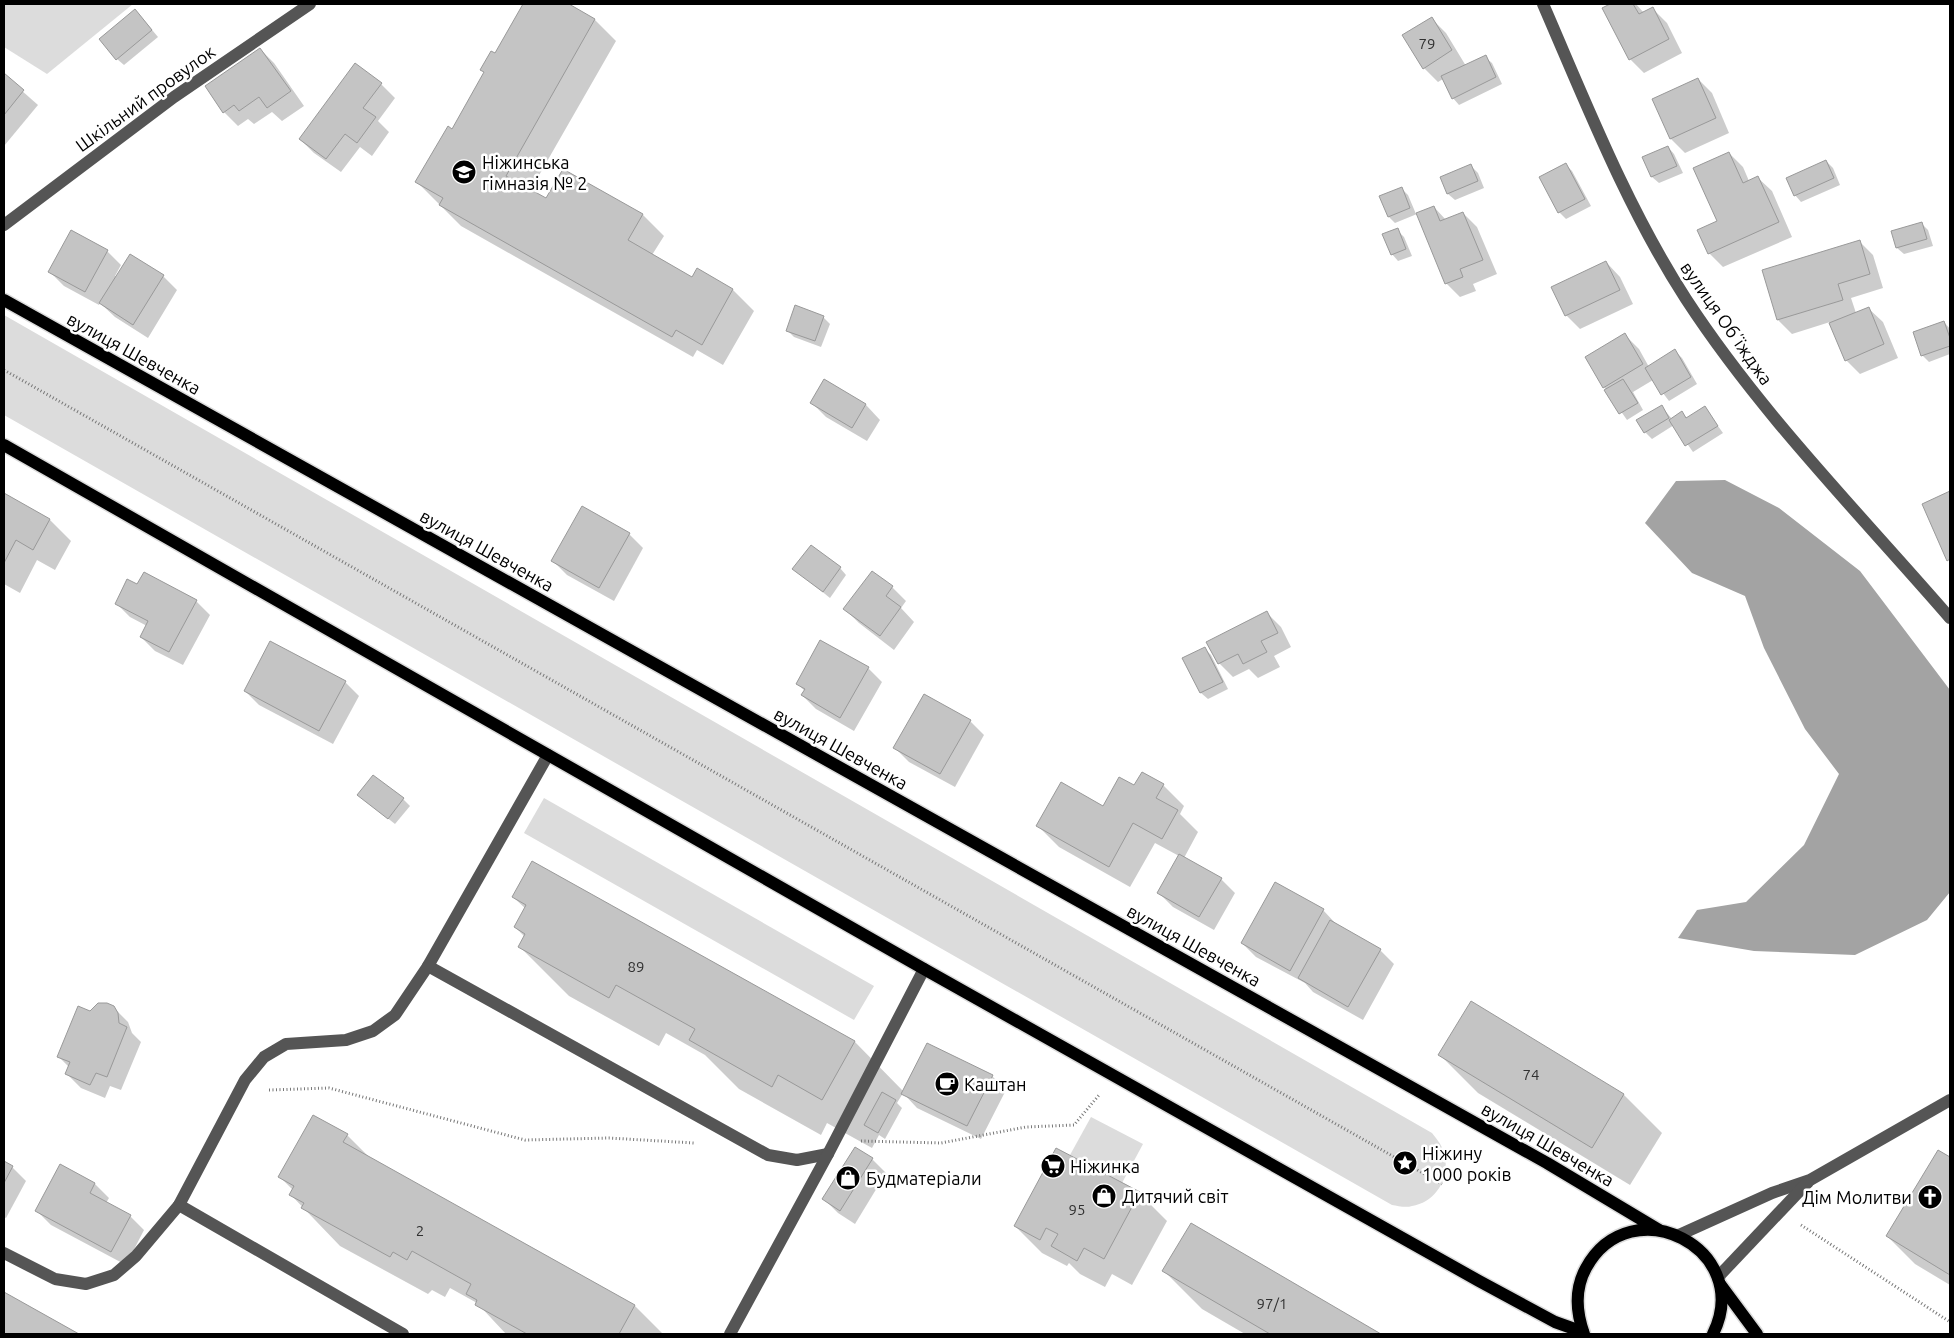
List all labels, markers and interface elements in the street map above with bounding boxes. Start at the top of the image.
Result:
house number: 79 [1419,35,1435,52]
street label: Шкільний провулок [72,41,218,155]
place label: Ніжинська гімназія № 2 [482,152,587,193]
school or university icon: Ніжинська гімназія № 2 [451,159,477,185]
street label: вулиця Обʼїжджа [1677,258,1777,388]
street label: вулиця Шевченка [64,308,204,398]
street label: вулиця Шевченка [417,505,557,595]
street label: вулиця Шевченка [771,703,911,793]
street label: вулиця Шевченка [1124,900,1264,990]
house number: 89 [628,958,644,975]
house number: 74 [1523,1066,1539,1083]
cafe icon: Каштан [934,1071,960,1097]
place label: Каштан [964,1074,1027,1094]
street label: вулиця Шевченка [1478,1098,1618,1190]
place label: Ніжину 1000 років [1422,1143,1511,1184]
place icon: Ніжину 1000 років [1392,1150,1418,1176]
supermarket icon: Ніжинка [1040,1153,1066,1179]
place label: Ніжинка [1070,1156,1140,1176]
shop icon: Будматеріали [835,1165,861,1191]
place label: Будматеріали [866,1168,982,1188]
shop icon: Дитячий світ [1091,1183,1117,1209]
church icon: Дім Молитви [1917,1184,1943,1210]
place label: Дитячий світ [1122,1186,1228,1206]
place label: Дім Молитви [1802,1187,1912,1207]
house number: 95 [1069,1201,1085,1218]
house number: 2 [416,1222,424,1239]
house number: 97/1 [1257,1295,1287,1312]

